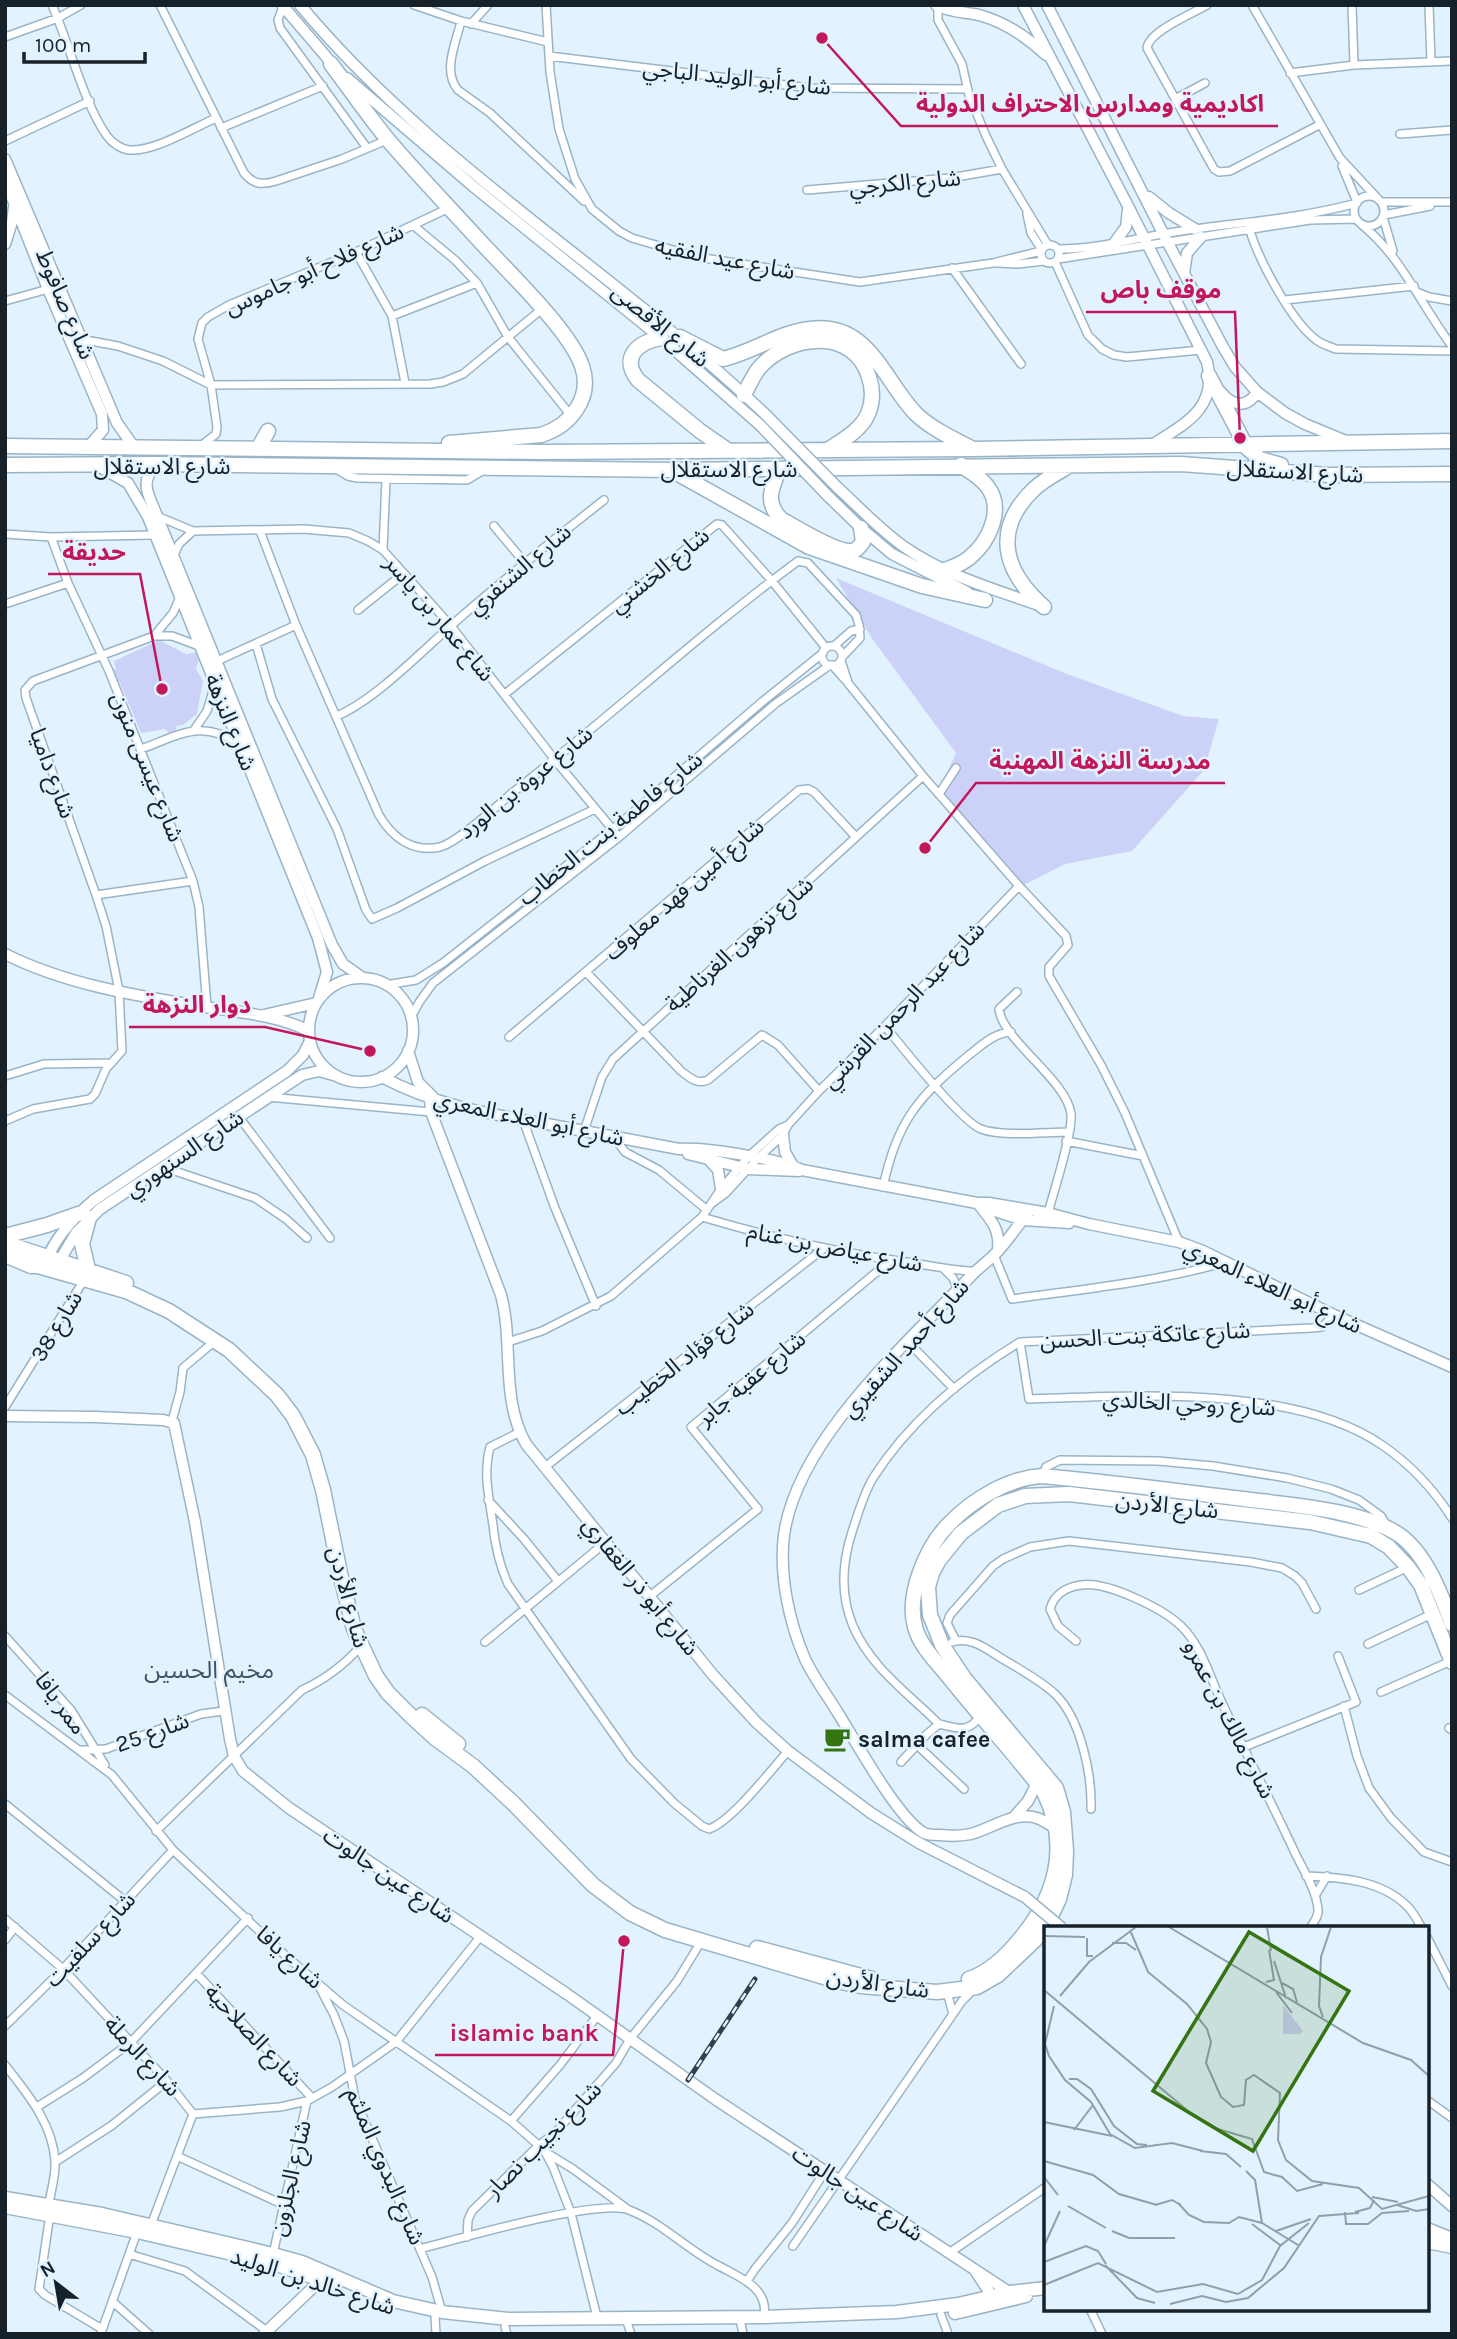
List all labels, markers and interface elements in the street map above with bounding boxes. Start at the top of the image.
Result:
scale bar [24,21,145,65]
text: 100 m [35,33,92,57]
street label: شارع أبو الوليد الباجي [641,53,833,104]
callout: اكاديمية ومدارس الاحتراف الدولية [901,81,1278,126]
text: اكاديمية ومدارس الاحتراف الدولية [916,90,1264,118]
street label: شارع الكرجي [848,164,962,204]
street label: شارع فلاح أبو جاموس [220,217,409,324]
street label: شارع عيد الفقيه [652,232,797,288]
street label: شارع صافوط [27,245,101,364]
callout: موقف باص [1086,267,1235,312]
text: موقف باص [1101,276,1221,304]
street label: شارع الأقصى [604,278,715,375]
street label: شارع الاستقلال [94,453,230,483]
street label: شارع الاستقلال [1226,454,1364,492]
street label: شارع الاستقلال [661,456,797,486]
street label: شارع الشنفري [462,518,579,623]
street label: شارع الخشني [604,522,717,621]
callout: حديقة [48,529,140,574]
text: حديقة [62,538,126,566]
street label: شاع عمار بن ياسر [376,549,500,689]
street label: شارع النزهة [196,670,262,776]
street label: شارع عيسى منون [102,688,190,847]
street label: شارع عروة بن الورد [453,720,600,847]
street label: شارع داميا [21,724,81,823]
callout: مدرسة النزهة المهنية [976,738,1225,783]
street label: شارع فاطمة بنت الخطاب [513,746,710,913]
text: مدرسة النزهة المهنية [989,747,1211,775]
street label: شارع أمين فهد معلوف [598,812,772,968]
street label: شارع نزهون الغرناطية [660,871,821,1020]
street label: شارع عبد الرحمن القرشي [816,916,993,1097]
callout: دوار النزهة [129,982,265,1027]
text: دوار النزهة [143,991,251,1019]
street label: شارع أبو العلاء المعري [431,1084,627,1155]
street label: شارع السنهوري [120,1104,251,1206]
street label: شارع عياض بن غنام [744,1217,925,1282]
street label: شارع أبو العلاء المعري [1178,1232,1367,1343]
street label: شارع أحمد الشقيري [835,1273,977,1426]
street label: شارع 38 [25,1286,91,1368]
street label: شارع فؤاد الخطيب [609,1296,761,1424]
street label: شارع عاتكة بنت الحسن [1039,1316,1251,1357]
street label: شارع عقبة جابر [691,1325,813,1435]
street label: شارع روحي الخالدي [1101,1385,1276,1425]
street label: شارع الأردن [1114,1487,1220,1527]
street label: شارع أبو ذر الغفاري [574,1511,705,1663]
street label: شارع الأردن [319,1544,375,1651]
street label: شارع مالك بن عمرو [1175,1635,1281,1804]
district label: مخيم الحسين [144,1656,274,1687]
street label: ممر يافا [29,1667,92,1740]
street label: شارع 25 [112,1707,194,1761]
cafe icon: salma cafee [822,1724,852,1754]
place label: salma cafee [858,1726,990,1753]
street label: شارع عين جالوت [316,1822,460,1932]
street label: شارع سلفيت [39,1886,143,1995]
street label: شارع يافا [249,1920,329,1997]
inset map [1044,1926,1429,2311]
street label: شارع الأردن [824,1963,931,2007]
street label: شارع الصلاحية [197,1978,308,2094]
callout: islamic bank [435,2010,613,2055]
street label: شارع الرملة [96,2011,187,2104]
text: islamic bank [449,2019,599,2047]
street label: شارع نجيب نصار [479,2076,609,2206]
street label: شارع البدوي الملثم [337,2083,431,2250]
street label: شارع الجلزون [264,2117,320,2240]
street label: شارع عين جالوت [785,2140,929,2250]
street label: شارع خالد بن الوليد [226,2242,399,2324]
north arrow [21,2248,91,2318]
text: N [36,2256,59,2282]

